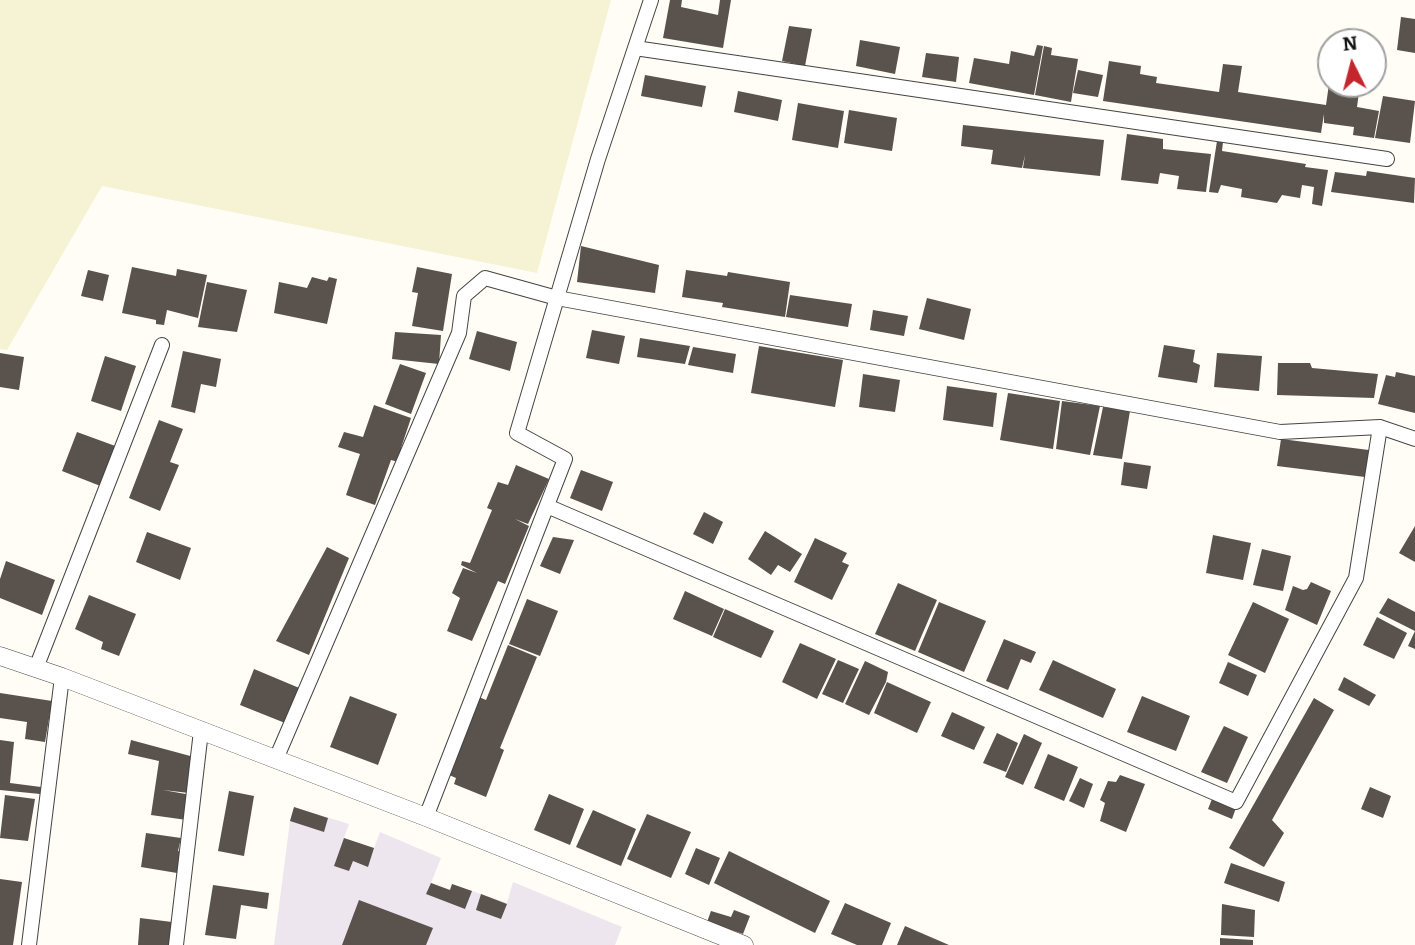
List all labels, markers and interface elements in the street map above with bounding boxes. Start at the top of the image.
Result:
north arrow [1317,28,1387,98]
text: N [1341,31,1358,56]

